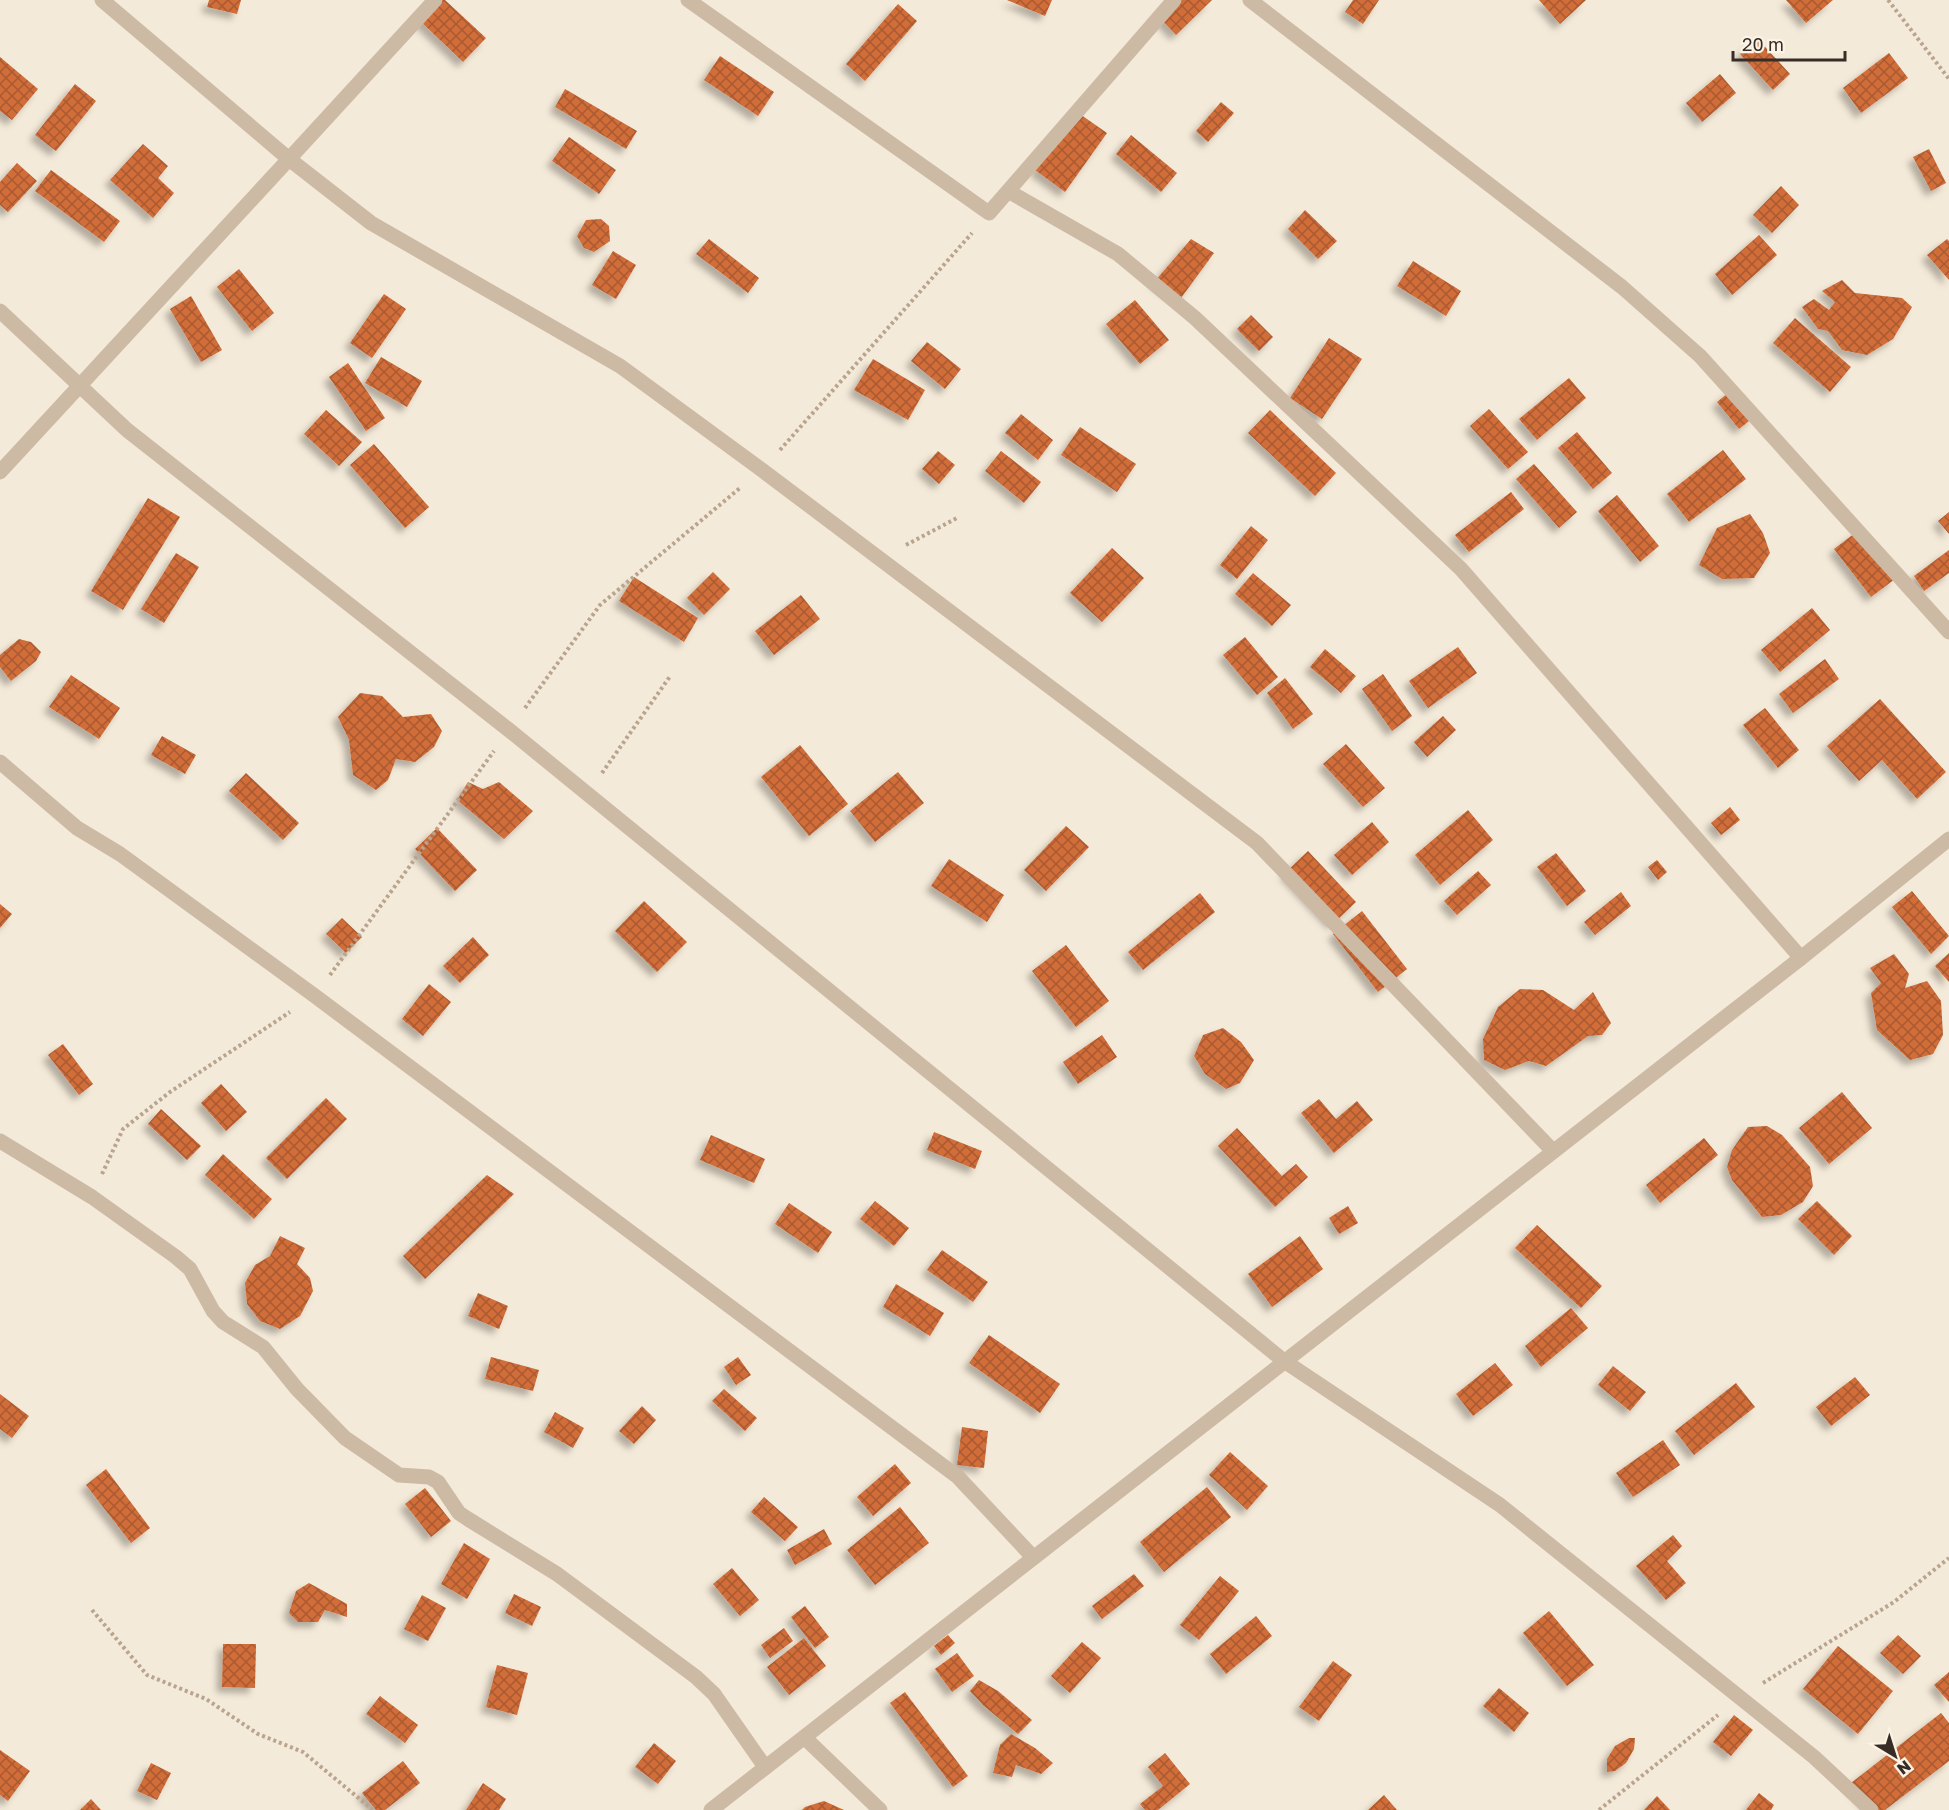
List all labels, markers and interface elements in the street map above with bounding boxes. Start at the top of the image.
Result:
scale bar [1733,24,1846,62]
text: 20 m [1742,33,1784,55]
north arrow [1865,1726,1925,1786]
text: N [1893,1756,1915,1779]

